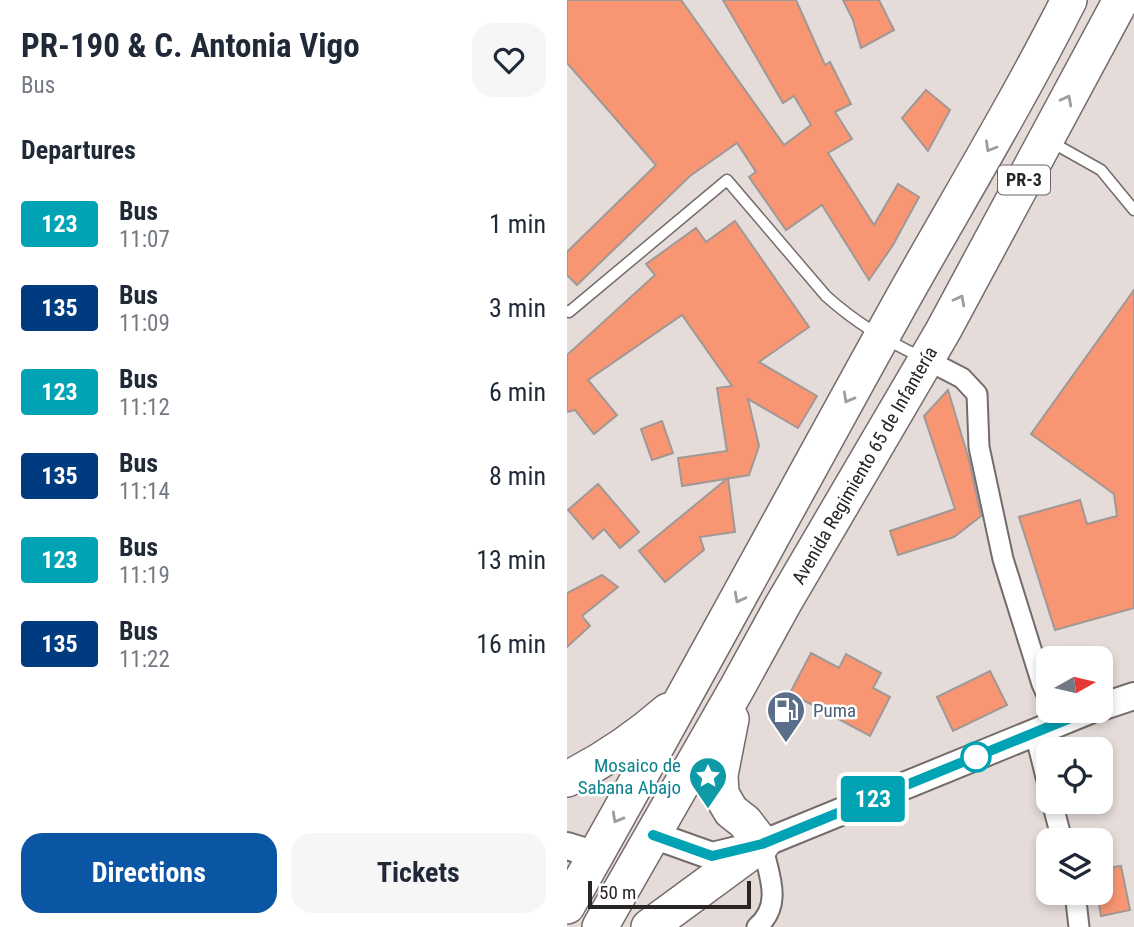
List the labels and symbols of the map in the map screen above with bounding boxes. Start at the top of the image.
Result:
one-way arrow [1059,94,1073,107]
one-way arrow [986,139,999,152]
road number: PR-3 [998,166,1050,195]
one-way arrow [952,295,965,307]
street label: Avenida Regimiento 65 de Infantería [787,342,942,588]
one-way arrow [843,391,857,404]
one-way arrow [734,590,747,603]
north arrow [1036,646,1113,723]
fuel station icon: Puma [765,689,807,744]
place label: Puma [813,699,856,722]
unlabelled marker [961,742,991,772]
place label: Mosaico de Sabana Abajo [578,754,681,799]
place icon: Mosaico de Sabana Abajo [687,755,729,810]
line badge: 123 [833,776,913,822]
one-way arrow [612,811,625,824]
scale bar [588,878,751,910]

